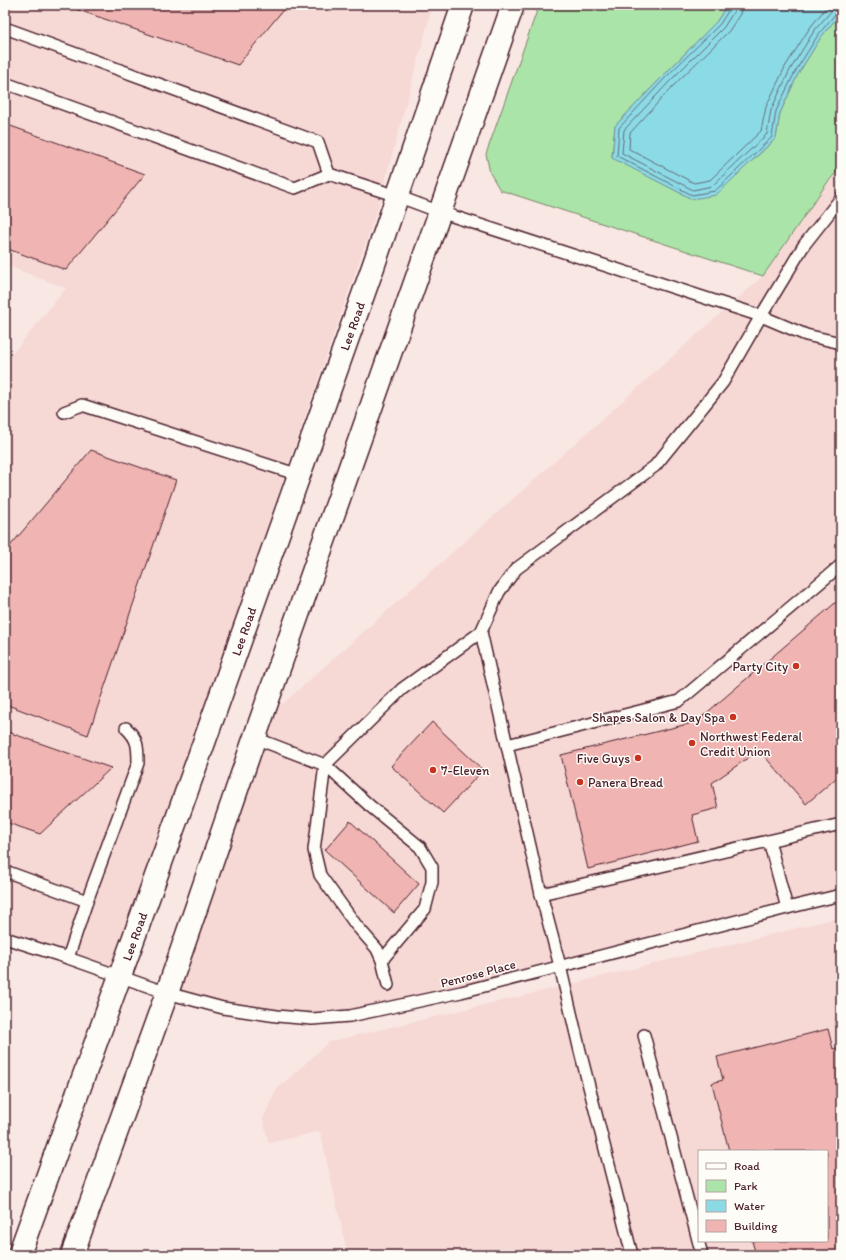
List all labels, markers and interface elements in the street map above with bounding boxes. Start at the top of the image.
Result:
street label: Lee Road [337,300,368,352]
street label: Lee Road [228,605,260,658]
place label: Party City [732,659,788,674]
marker: Party City [791,661,801,671]
place label: Shapes Salon & Day Spa [592,710,725,725]
marker: Shapes Salon & Day Spa [728,712,738,722]
place label: Northwest Federal Credit Union [700,729,803,759]
marker: Northwest Federal Credit Union [687,738,697,748]
place label: Five Guys [577,751,630,766]
marker: Five Guys [633,753,643,763]
place label: 7-Eleven [441,763,490,778]
marker: 7-Eleven [428,765,438,775]
place label: Panera Bread [588,775,663,790]
marker: Panera Bread [575,777,585,787]
street label: Lee Road [119,910,150,963]
street label: Penrose Place [439,956,517,991]
legend [698,1150,828,1242]
text: Road [734,1159,760,1173]
text: Park [734,1179,758,1193]
text: Water [734,1199,765,1213]
text: Building [734,1219,778,1233]

